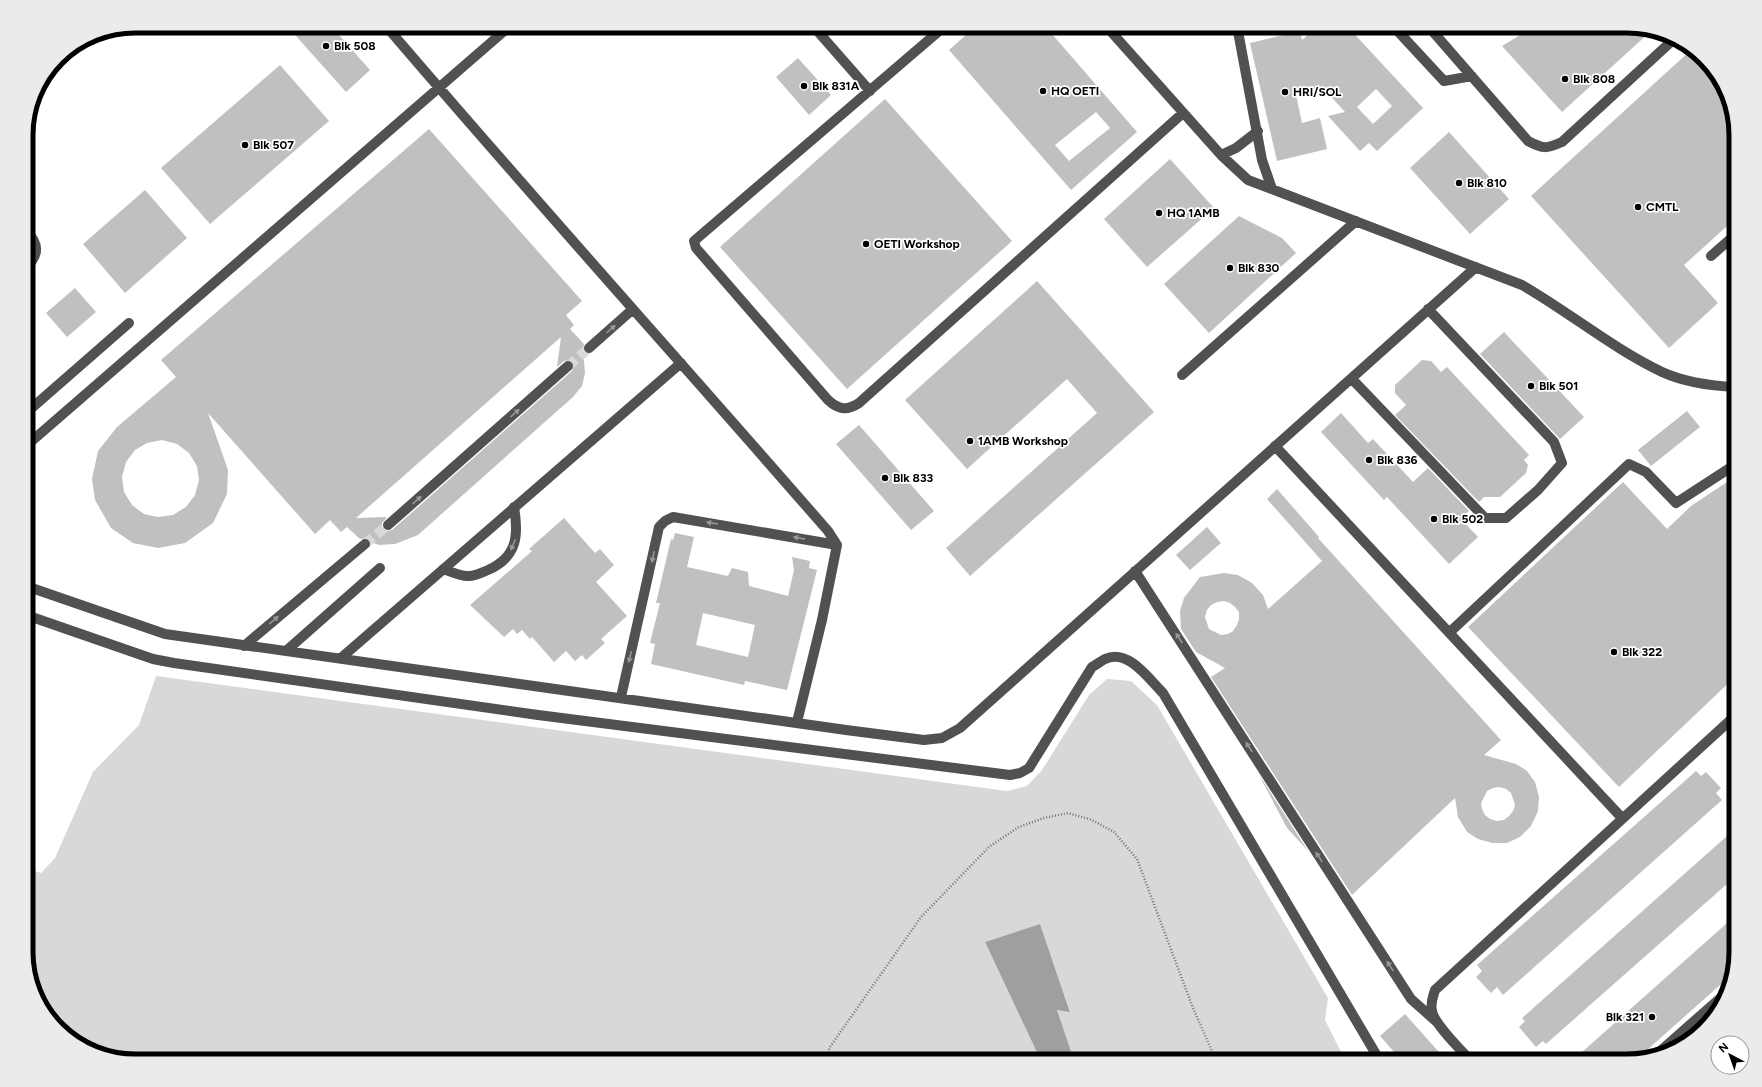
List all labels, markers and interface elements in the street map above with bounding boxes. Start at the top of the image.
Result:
place label: Blk 508 [334,39,376,53]
marker: Blk 508 [321,41,331,51]
place label: Blk 808 [1573,72,1615,86]
marker: Blk 808 [1560,74,1570,84]
place label: Blk 831A [812,79,860,93]
marker: Blk 831A [799,81,809,91]
place label: HQ OETI [1051,84,1099,98]
place label: HRI/SOL [1293,85,1342,99]
marker: HQ OETI [1038,86,1048,96]
marker: HRI/SOL [1280,87,1290,97]
place label: Blk 507 [253,138,294,152]
marker: Blk 507 [240,140,250,150]
place label: Blk 810 [1467,176,1507,190]
marker: Blk 810 [1454,178,1464,188]
place label: CMTL [1646,200,1679,214]
marker: CMTL [1633,202,1643,212]
place label: HQ 1AMB [1167,206,1220,220]
marker: HQ 1AMB [1154,208,1164,218]
place label: OETI Workshop [874,237,960,251]
marker: OETI Workshop [861,239,871,249]
place label: Blk 830 [1238,261,1280,275]
marker: Blk 830 [1225,263,1235,273]
one-way arrow [606,324,616,334]
place label: Blk 501 [1539,379,1578,393]
marker: Blk 501 [1526,381,1536,391]
one-way arrow [509,409,520,418]
place label: 1AMB Workshop [978,434,1068,448]
marker: 1AMB Workshop [965,436,975,446]
place label: Blk 836 [1377,453,1418,467]
marker: Blk 836 [1364,455,1374,465]
place label: Blk 833 [893,471,934,485]
marker: Blk 833 [880,473,890,483]
one-way arrow [412,495,423,504]
place label: Blk 502 [1442,512,1483,526]
marker: Blk 502 [1429,514,1439,524]
one-way arrow [706,520,718,526]
one-way arrow [793,535,805,541]
one-way arrow [509,540,515,552]
one-way arrow [649,551,655,563]
one-way arrow [269,616,280,625]
one-way arrow [1175,632,1182,644]
place label: Blk 322 [1622,645,1662,659]
marker: Blk 322 [1609,647,1619,657]
one-way arrow [627,651,633,664]
one-way arrow [1245,742,1253,752]
one-way arrow [1316,851,1323,862]
one-way arrow [1386,961,1394,971]
place label: Blk 321 [1606,1010,1644,1024]
marker: Blk 321 [1647,1012,1657,1022]
north arrow [1710,1035,1750,1075]
text: N [1716,1040,1731,1056]

